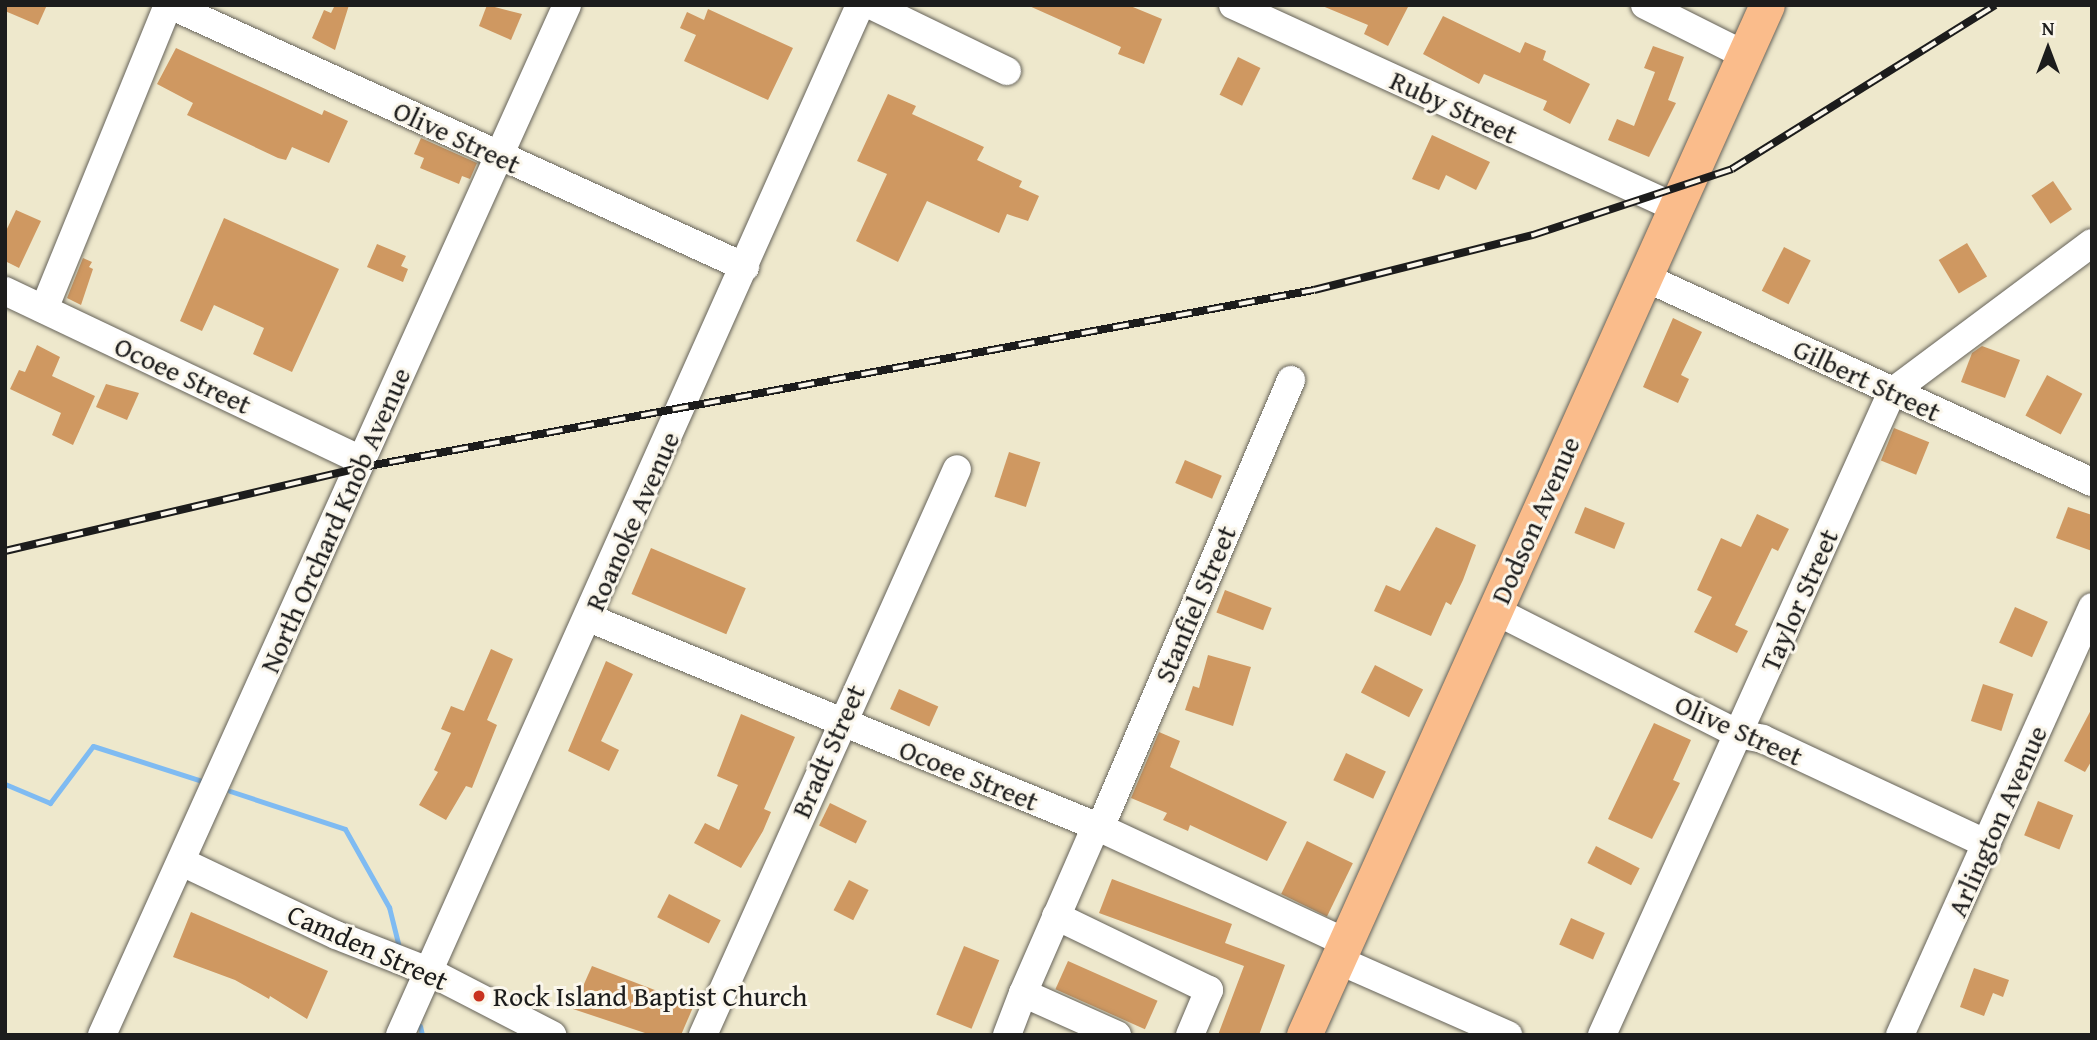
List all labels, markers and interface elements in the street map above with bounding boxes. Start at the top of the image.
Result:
north arrow [2013,14,2083,84]
text: N [2042,14,2054,42]
street label: Ruby Street [1385,63,1523,151]
street label: Olive Street [388,93,526,181]
street label: Ocoee Street [109,329,257,421]
street label: Gilbert Street [1788,331,1946,429]
street label: North Orchard Knob Avenue [252,362,418,678]
street label: Roanoke Avenue [577,426,687,616]
street label: Dodson Avenue [1483,431,1587,609]
street label: Stanfiel Street [1147,520,1243,688]
street label: Taylor Street [1753,524,1845,676]
street label: Bradt Street [784,679,872,823]
street label: Olive Street [1670,687,1808,773]
street label: Arlington Avenue [1940,720,2054,922]
street label: Ocoee Street [895,732,1043,818]
street label: Camden Street [283,897,453,997]
place label: Rock Island Baptist Church [493,979,807,1013]
marker: Rock Island Baptist Church [471,988,487,1004]

